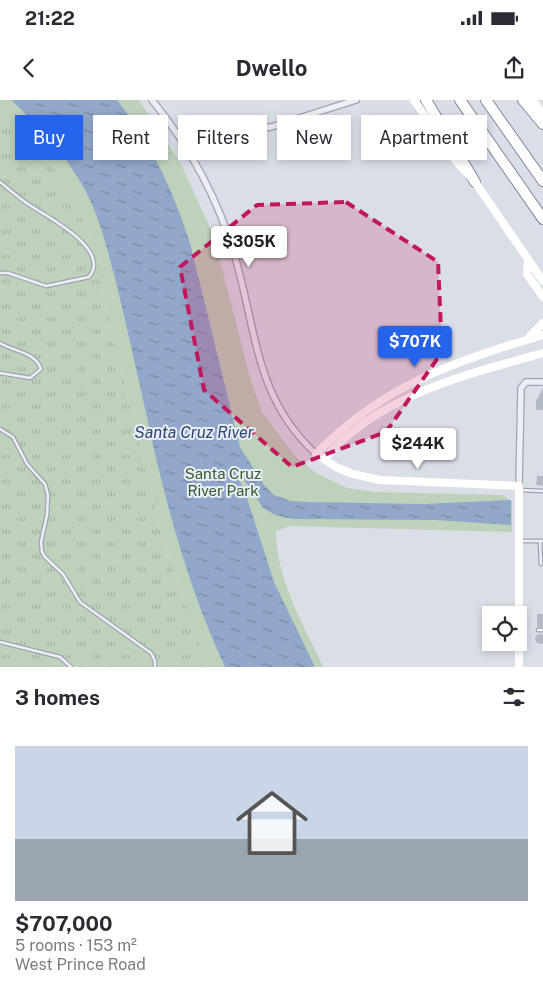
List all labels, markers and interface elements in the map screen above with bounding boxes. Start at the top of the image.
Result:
text: 21:22 [25,7,75,29]
icon: back [15,54,43,82]
icon: share [500,54,528,82]
text: Dwello [236,55,307,81]
chip: Buy [15,115,83,160]
chip: Rent [93,115,168,160]
chip: Filters [178,115,267,160]
chip: New [277,115,351,160]
chip: Apartment [361,115,487,160]
pin: $305K [214,226,284,268]
text: $305K [222,232,276,251]
pin: $707K [380,326,450,368]
text: $707K [389,332,441,351]
water label: Santa Cruz River [134,423,255,442]
pin: $244K [383,428,453,470]
text: $244K [391,434,445,453]
park label: Santa Cruz River Park [185,465,261,499]
map controls [482,606,527,651]
button: locate [482,606,527,651]
icon: filters [500,683,528,711]
text: 3 homes [15,685,100,710]
icon: home [227,778,317,868]
text: $707,000 [15,911,112,936]
text: 5 rooms · 153 m² [15,936,137,955]
text: West Prince Road [15,955,146,974]

